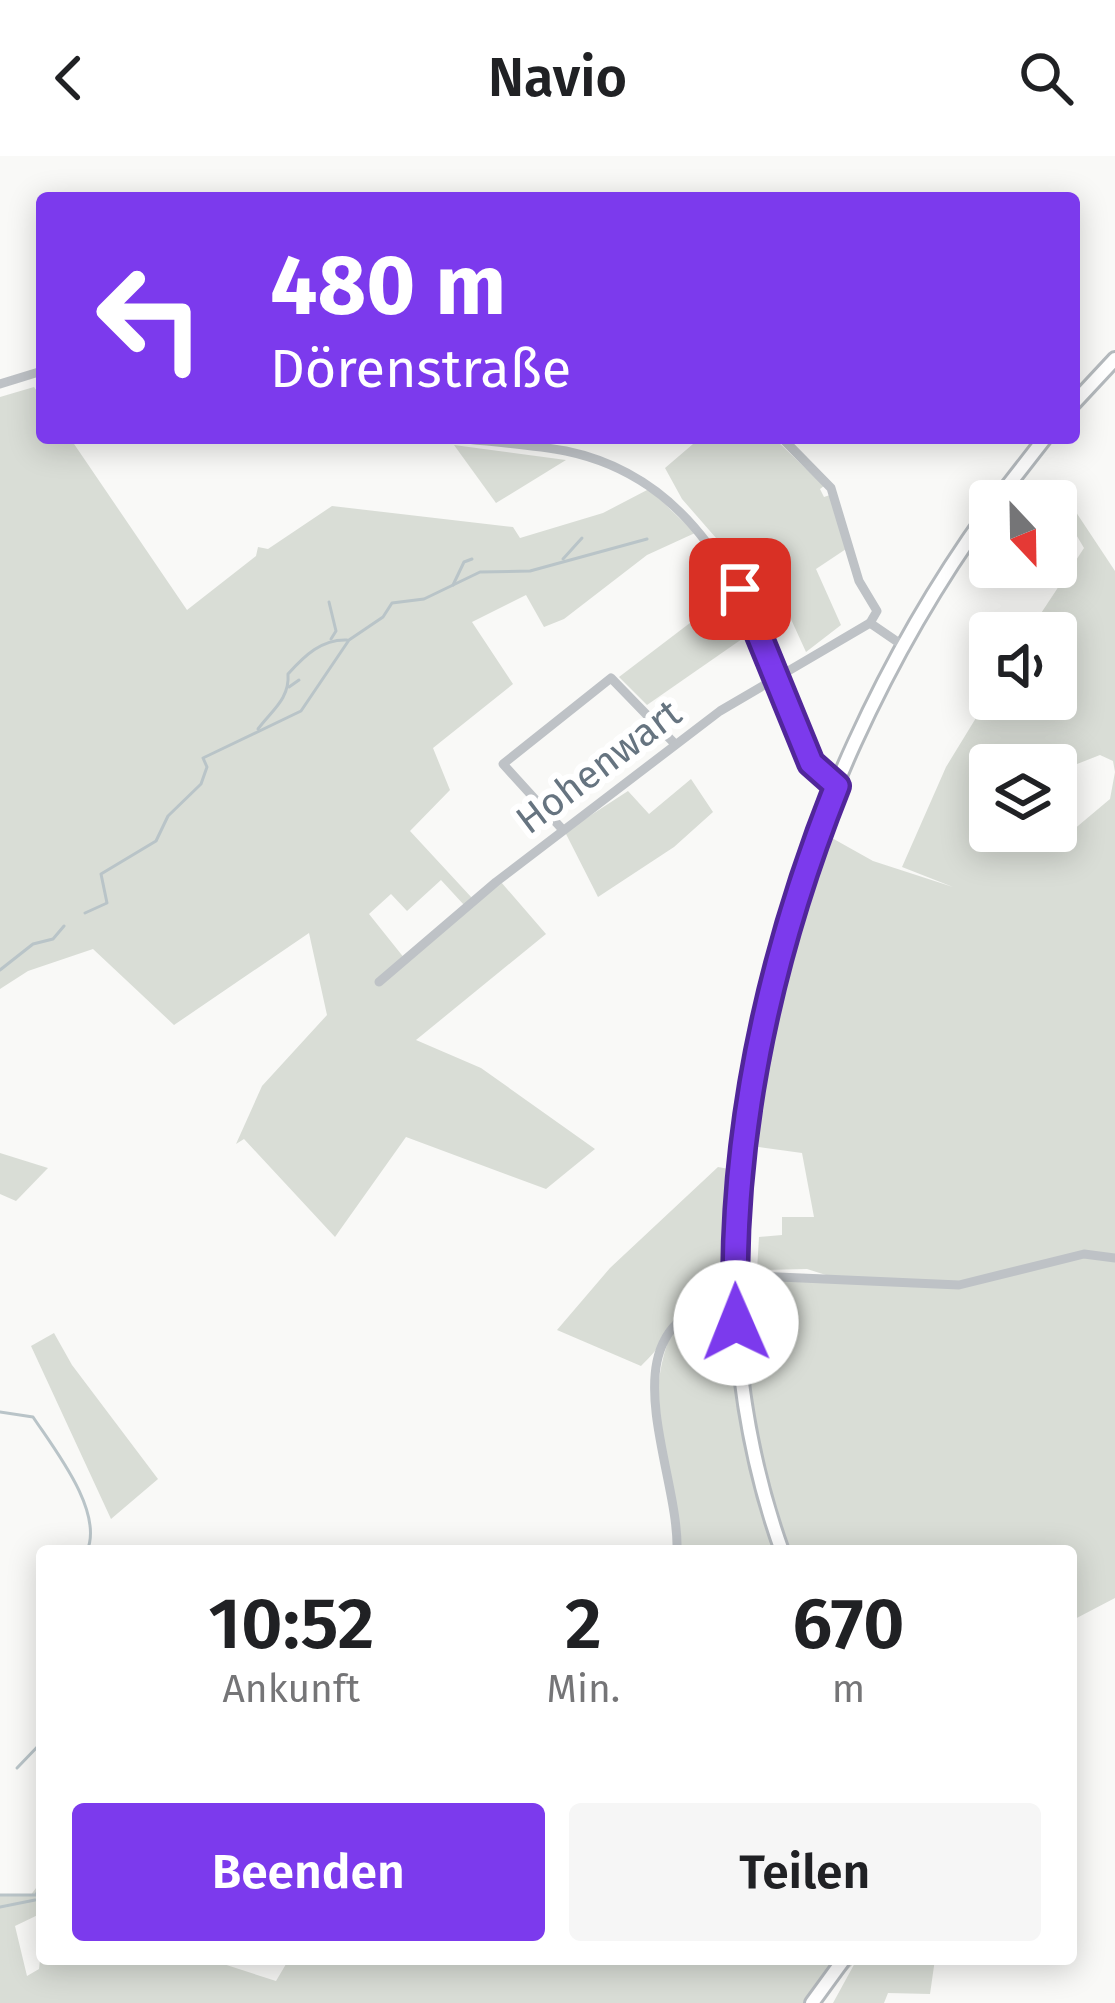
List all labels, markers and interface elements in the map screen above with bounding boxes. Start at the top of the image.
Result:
icon: back [36,45,102,111]
icon: search [1013,45,1079,111]
text: Navio [488,46,627,110]
text: 480 m [270,235,506,336]
icon: left [72,240,228,396]
text: Dörenstraße [270,337,571,401]
north arrow [969,480,1077,588]
map controls [969,480,1077,852]
pin [689,538,791,640]
icon: arrive [707,556,773,622]
button: sound [969,612,1077,720]
street label: Hohenwart [507,689,691,844]
button: layers [969,744,1077,852]
position arrow [673,1260,799,1386]
text: 10:52 [208,1581,374,1667]
text: 2 [565,1581,602,1667]
text: 670 [792,1581,905,1667]
text: Ankunft [223,1666,360,1712]
text: Min. [547,1666,620,1712]
text: m [832,1666,865,1712]
button: Beenden [72,1803,545,1941]
button: Teilen [569,1803,1041,1941]

